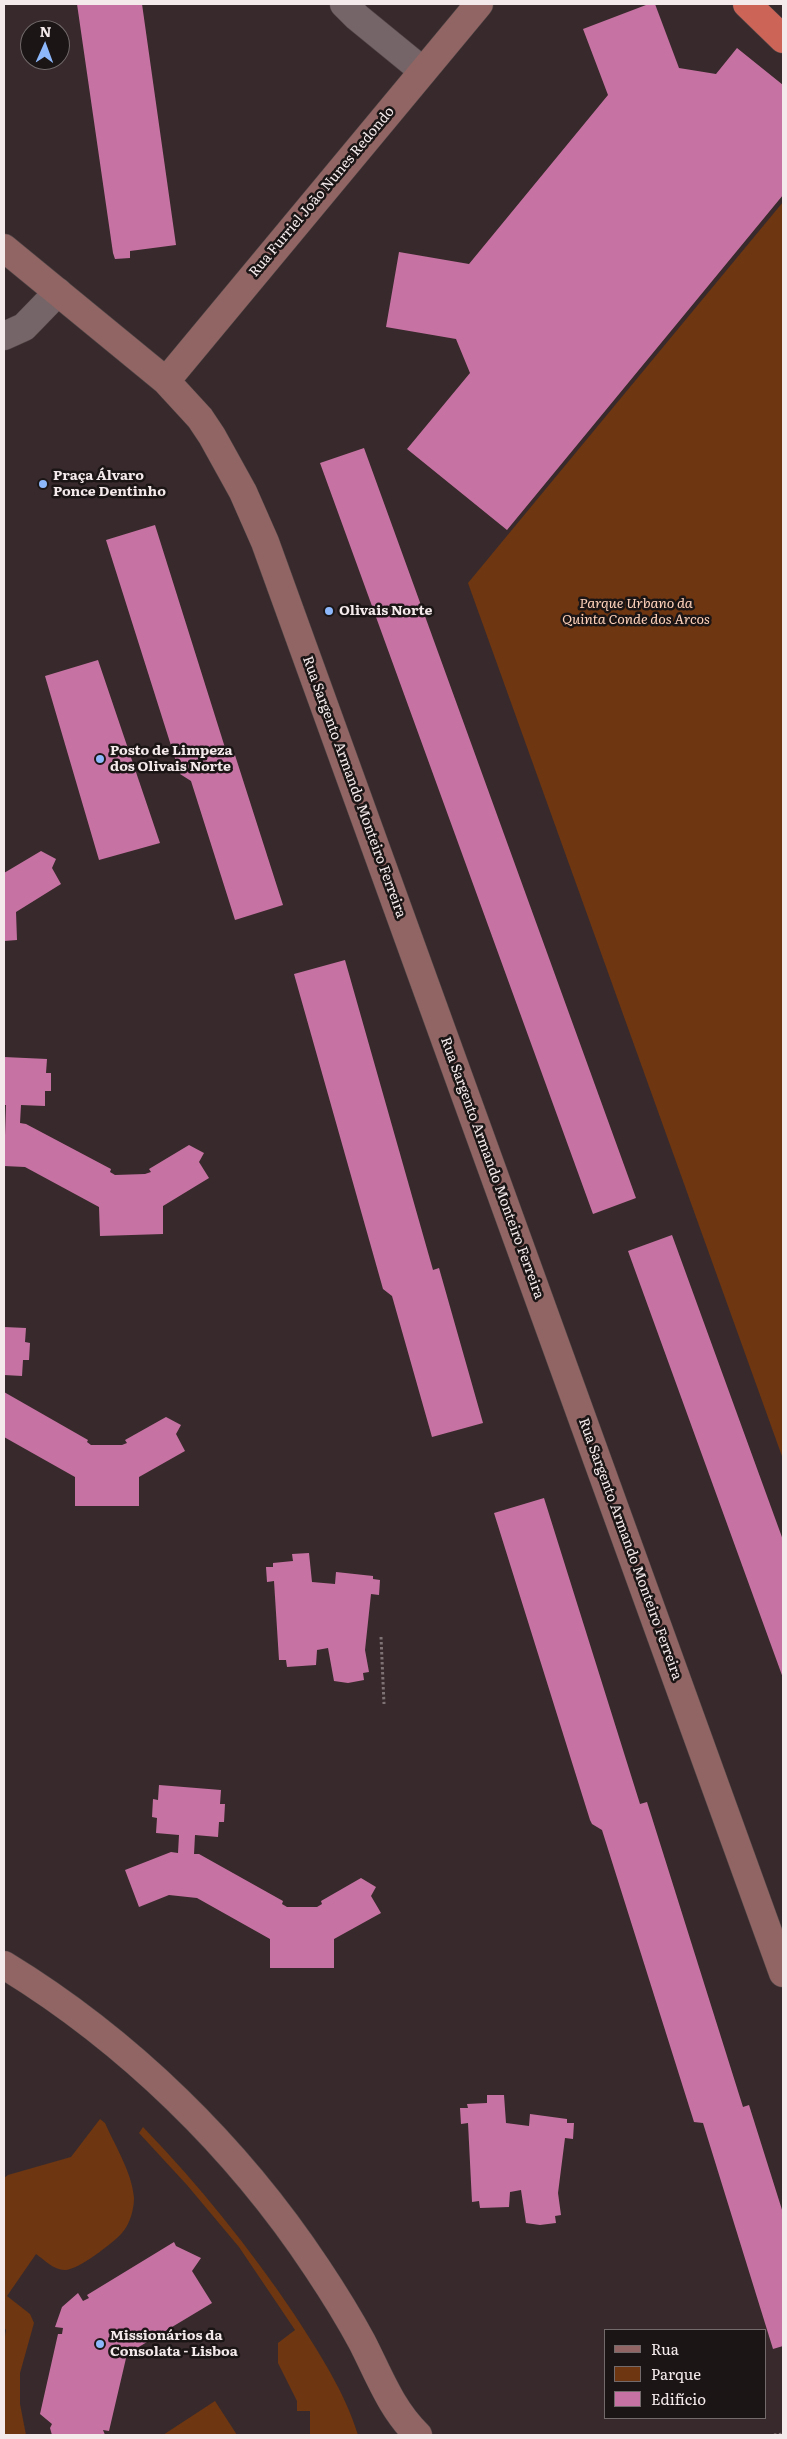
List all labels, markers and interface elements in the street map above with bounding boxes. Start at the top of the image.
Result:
north arrow [20,20,70,70]
text: N [39,21,52,41]
street label: Rua Furriel João Nunes Redondo [246,103,398,281]
place label: Praça Álvaro Ponce Dentinho [53,468,166,501]
marker: Praça Álvaro Ponce Dentinho [37,478,49,490]
park label: Parque Urbano da Quinta Conde dos Arcos [562,596,710,628]
place label: Olivais Norte [339,603,432,619]
marker: Olivais Norte [323,605,335,617]
street label: Rua Sargento Armando Monteiro Ferreira [299,654,409,920]
place label: Posto de Limpeza dos Olivais Norte [110,743,233,776]
marker: Posto de Limpeza dos Olivais Norte [94,753,106,765]
street label: Rua Sargento Armando Monteiro Ferreira [437,1035,547,1301]
street label: Rua Sargento Armando Monteiro Ferreira [575,1416,685,1682]
place label: Missionários da Consolata - Lisboa [110,2328,238,2360]
legend [604,2329,767,2419]
text: Rua [651,2337,679,2360]
marker: Missionários da Consolata - Lisboa [94,2338,106,2350]
text: Parque [651,2362,701,2385]
text: Edifício [651,2387,706,2410]

